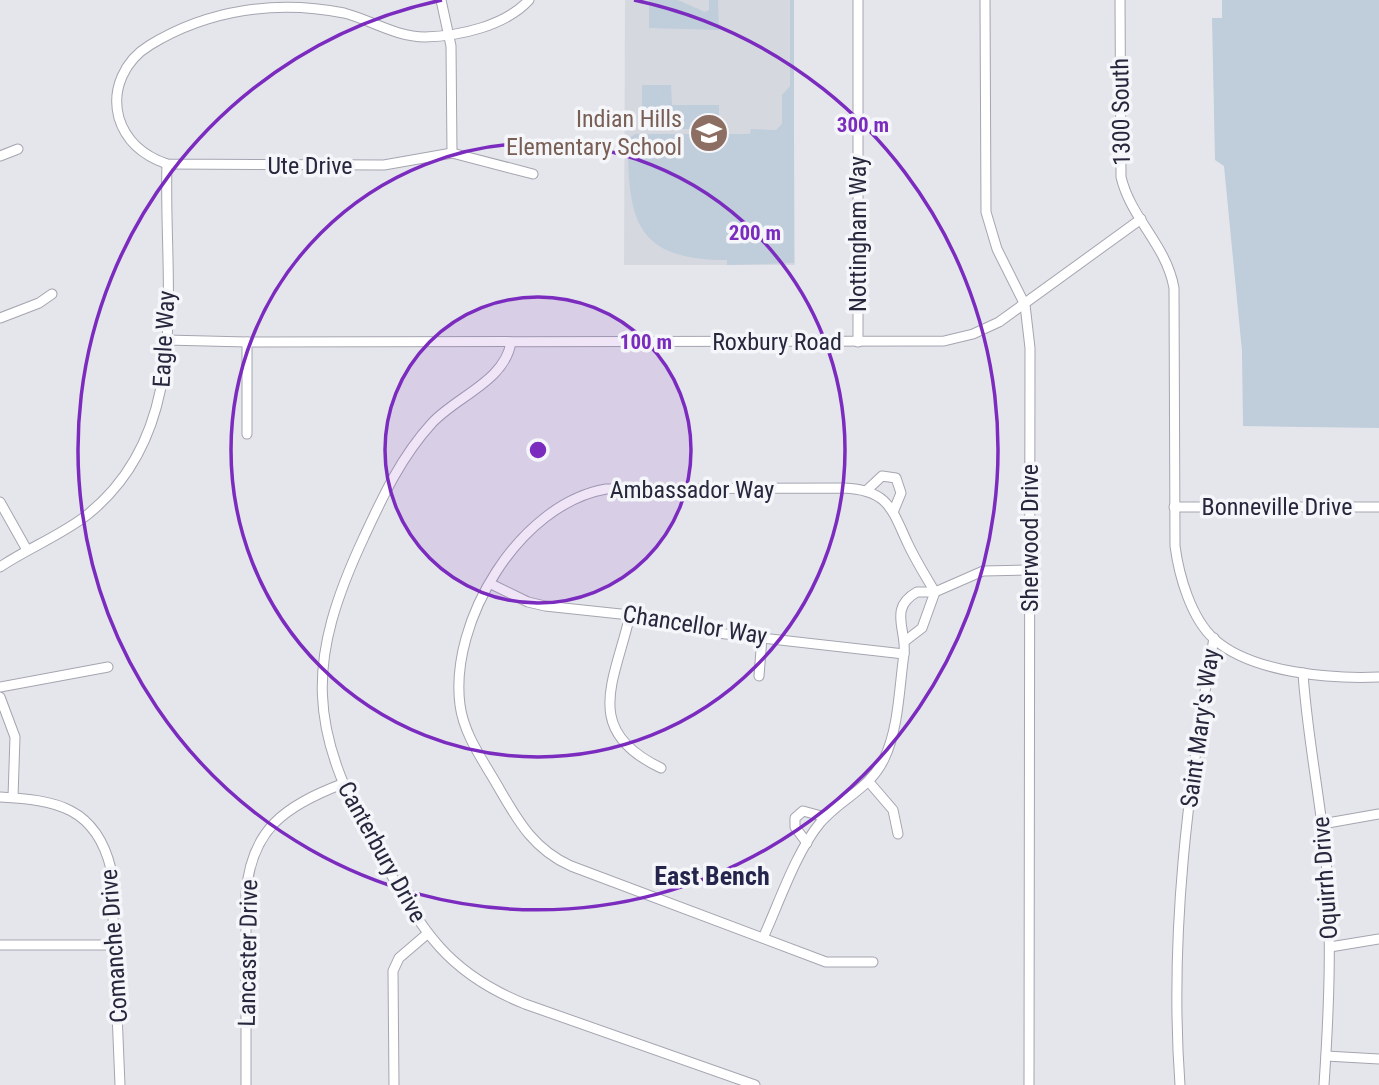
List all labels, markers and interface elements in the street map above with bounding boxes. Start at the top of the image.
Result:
street label: 1300 South [1106,58,1136,166]
place label: Indian Hills Elementary School [506,105,682,161]
school or university icon: Indian Hills Elementary School [688,112,730,154]
text: 300 m [837,113,889,137]
street label: Ute Drive [267,152,353,180]
street label: Nottingham Way [844,156,872,312]
text: 200 m [729,221,781,245]
street label: Eagle Way [147,290,181,388]
street label: Roxbury Road [712,328,842,356]
text: 100 m [620,330,672,354]
centre of rings [526,438,550,462]
street label: Sherwood Drive [1016,464,1044,612]
street label: Ambassador Way [610,476,774,504]
street label: Bonneville Drive [1202,493,1352,521]
street label: Chancellor Way [621,600,769,650]
street label: Saint Mary's Way [1175,647,1225,809]
street label: Canterbury Drive [332,777,432,927]
street label: Oquirrh Drive [1307,816,1343,940]
district label: East Bench [654,861,770,891]
street label: Comanche Drive [95,868,133,1024]
street label: Lancaster Drive [233,879,263,1027]

